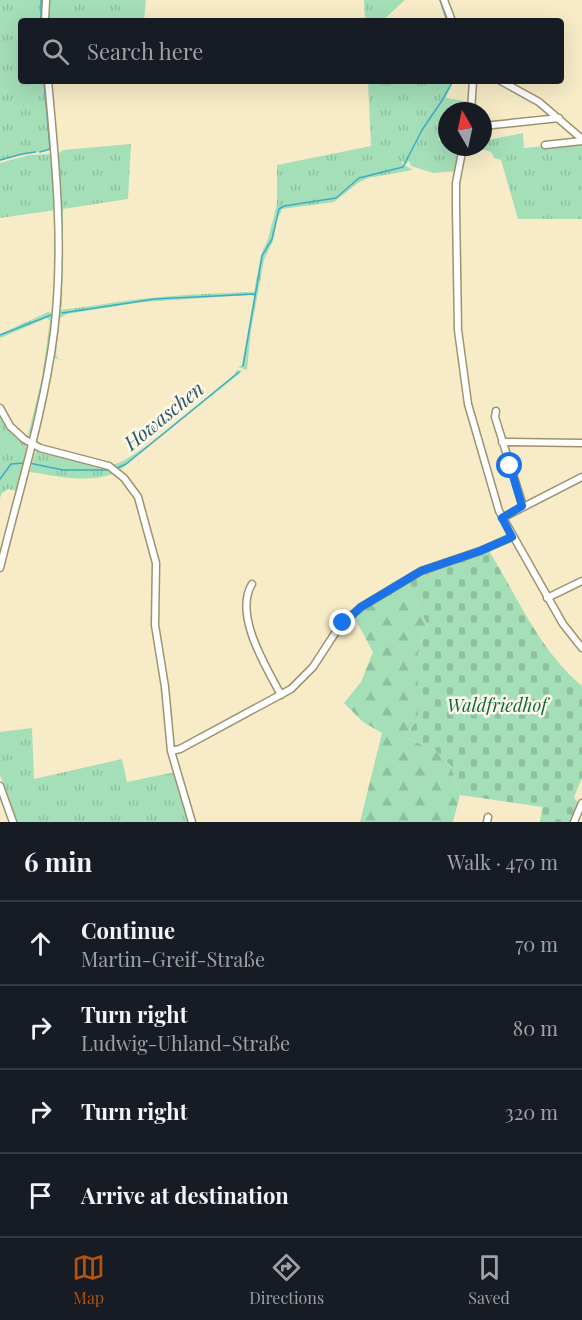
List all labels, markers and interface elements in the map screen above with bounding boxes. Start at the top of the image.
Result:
search box [18,18,564,84]
icon: search [39,35,72,68]
text: Search here [87,36,203,66]
north arrow [438,102,492,156]
water label: Howaschen [117,374,209,456]
route start [496,452,522,478]
route end [329,609,355,635]
park label: Waldfriedhof [447,693,550,717]
text: 6 min [24,844,92,879]
text: Walk · 470 m [447,848,558,875]
text: Continue [81,915,175,945]
icon: ahead [24,927,57,960]
text: 70 m [515,930,558,957]
text: Martin-Greif-Straße [81,945,265,972]
text: Turn right [81,999,187,1029]
icon: right [24,1011,57,1044]
text: 80 m [513,1014,558,1041]
text: Ludwig-Uhland-Straße [81,1029,290,1056]
icon: right [24,1095,57,1128]
text: Turn right [81,1096,187,1126]
text: 320 m [505,1098,558,1125]
icon: arrive [24,1179,57,1212]
text: Arrive at destination [81,1180,289,1210]
tab: Map [72,1251,105,1308]
tab: Directions [249,1251,324,1308]
tab: Saved [468,1251,510,1308]

